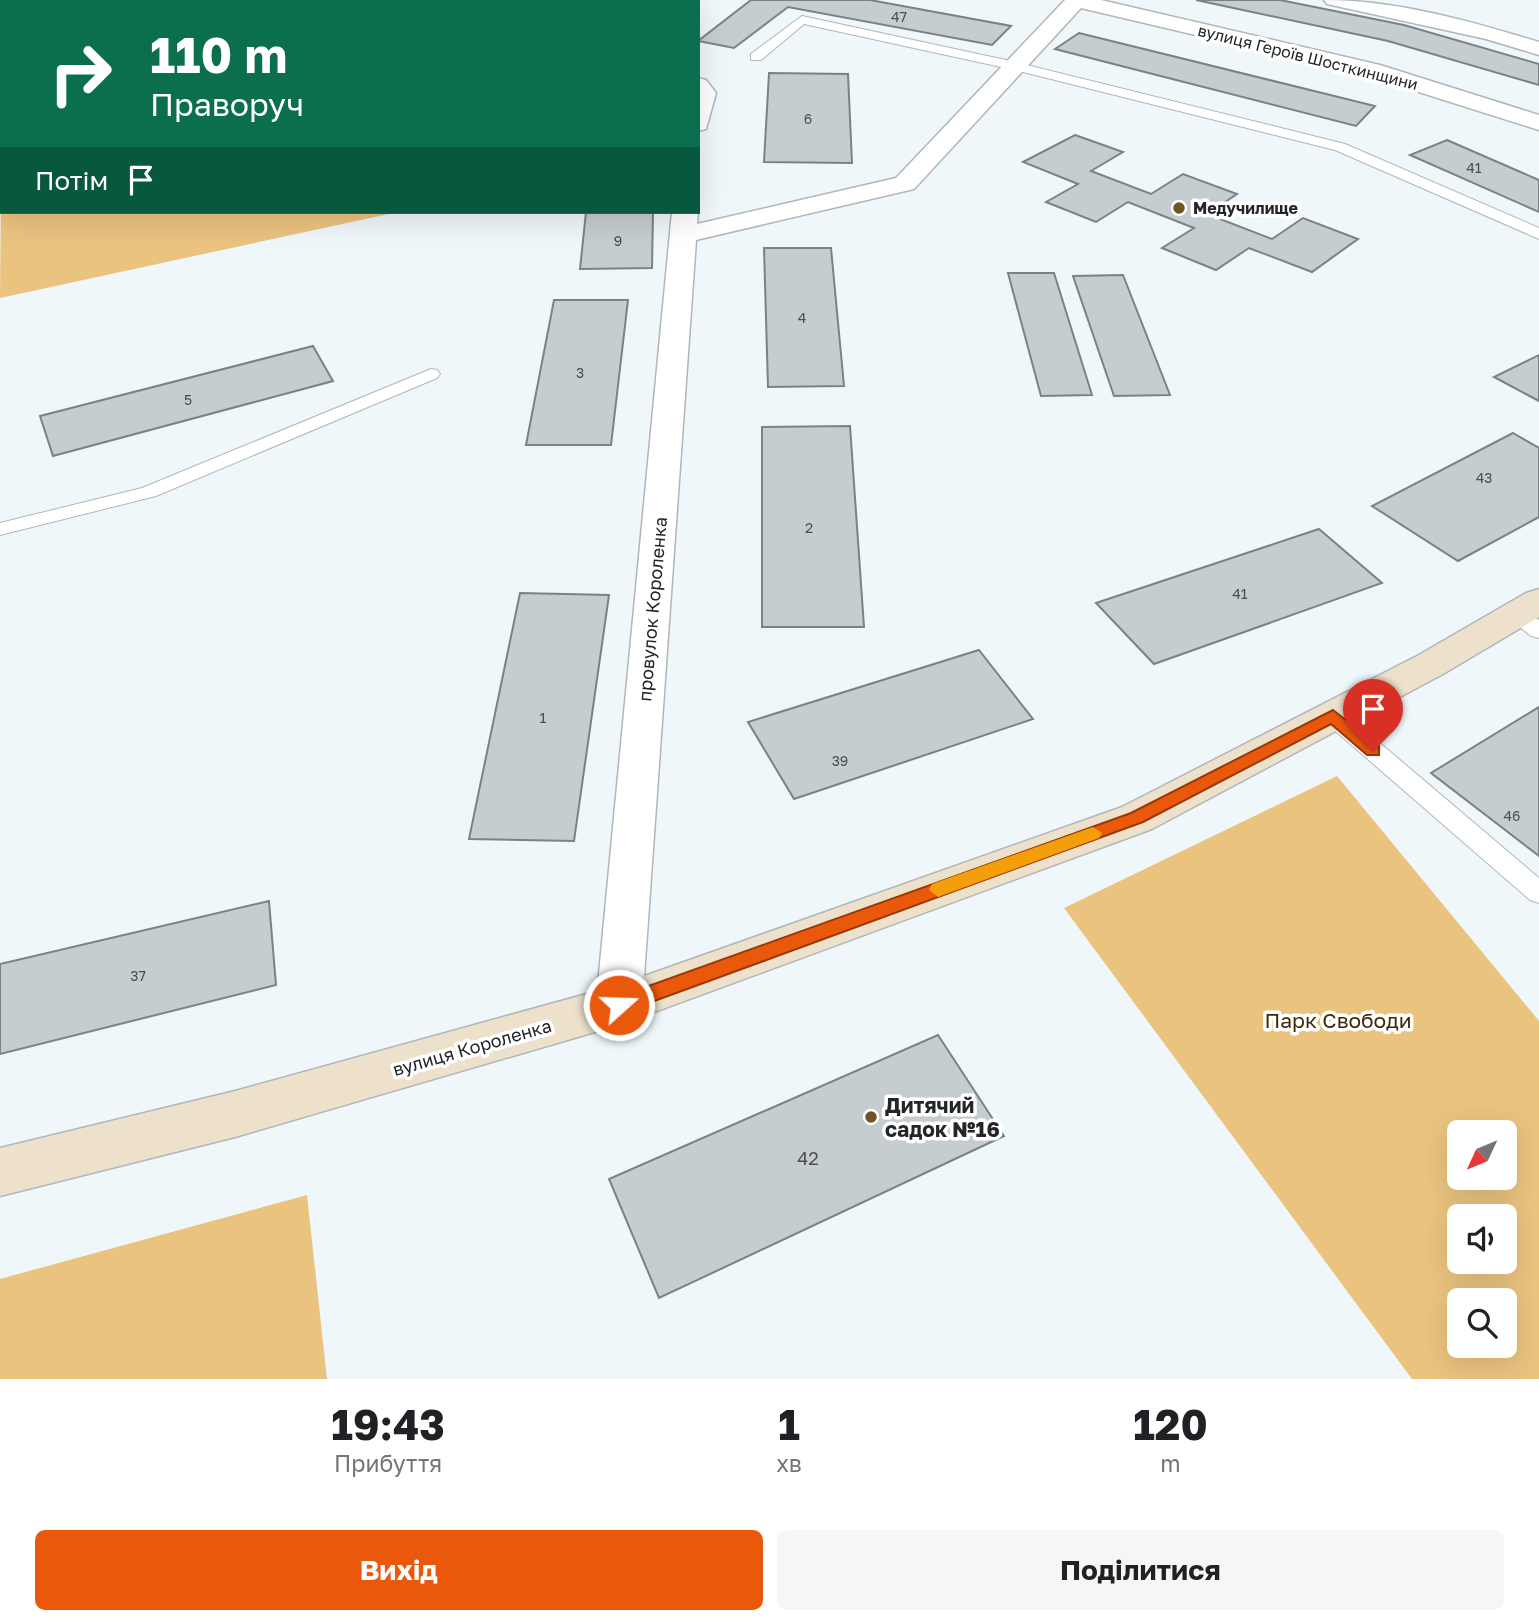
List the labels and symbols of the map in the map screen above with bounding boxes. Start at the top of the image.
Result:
house number: 47 [891,8,907,25]
street label: вулиця Героїв Шосткинщини [1196,20,1420,94]
house number: 6 [804,110,812,127]
house number: 41 [1466,159,1482,176]
place label: Медучилище [1193,198,1298,218]
marker: Медучилище [1171,200,1187,216]
house number: 9 [614,232,622,249]
house number: 4 [798,309,806,326]
house number: 3 [576,364,584,381]
house number: 5 [184,391,192,408]
house number: 43 [1476,469,1492,486]
street label: провулок Короленка [633,516,671,702]
house number: 2 [805,519,813,536]
house number: 41 [1232,585,1248,602]
pin [1343,679,1403,751]
house number: 1 [540,709,547,726]
house number: 39 [832,752,848,769]
house number: 46 [1503,807,1521,824]
house number: 37 [130,967,146,984]
position arrow [582,968,656,1042]
park label: Парк Свободи [1265,1007,1412,1033]
street label: вулиця Короленка [390,1014,554,1080]
place label: Дитячий садок №16 [885,1092,1000,1142]
marker: Дитячий садок №16 [863,1109,879,1125]
north arrow [1447,1120,1517,1190]
house number: 42 [797,1147,819,1169]

